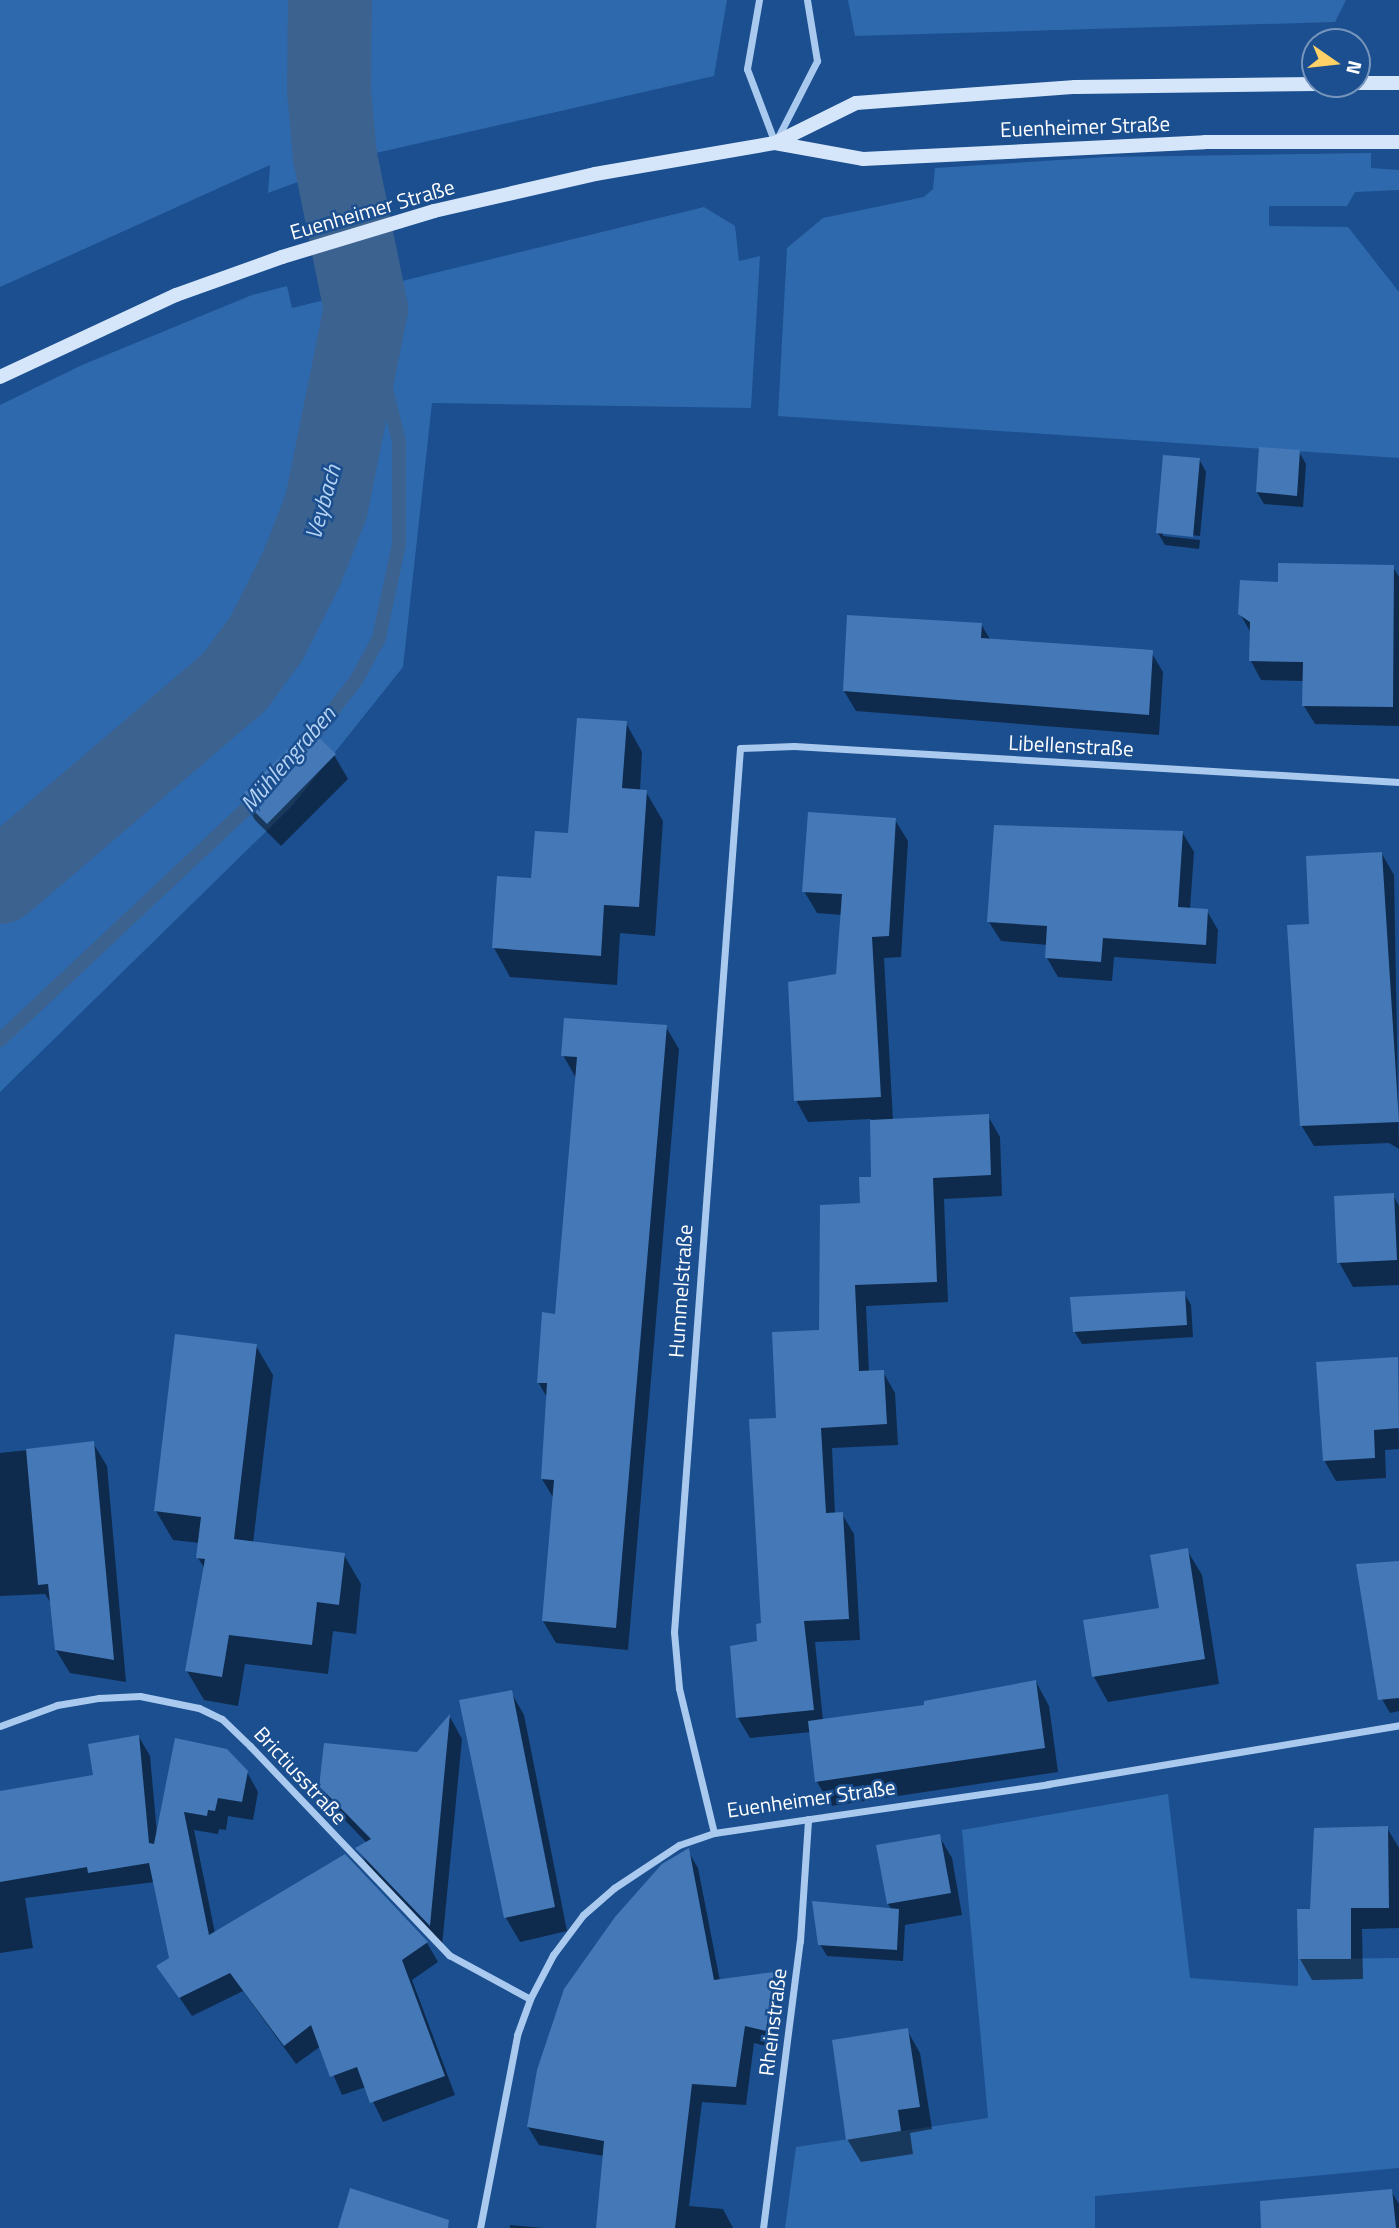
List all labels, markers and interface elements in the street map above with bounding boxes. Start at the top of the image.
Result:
north arrow [1301,28,1371,98]
text: N [1339,58,1371,78]
street label: Euenheimer Straße [1000,110,1170,142]
street label: Euenheimer Straße [287,173,457,245]
water label: Veybach [299,461,347,543]
water label: Mühlengraben [235,701,341,817]
street label: Libellenstraße [1008,729,1134,761]
street label: Hummelstraße [663,1224,697,1358]
street label: Brictiusstraße [249,1721,353,1829]
street label: Euenheimer Straße [725,1774,897,1822]
street label: Rheinstraße [753,1967,791,2077]

